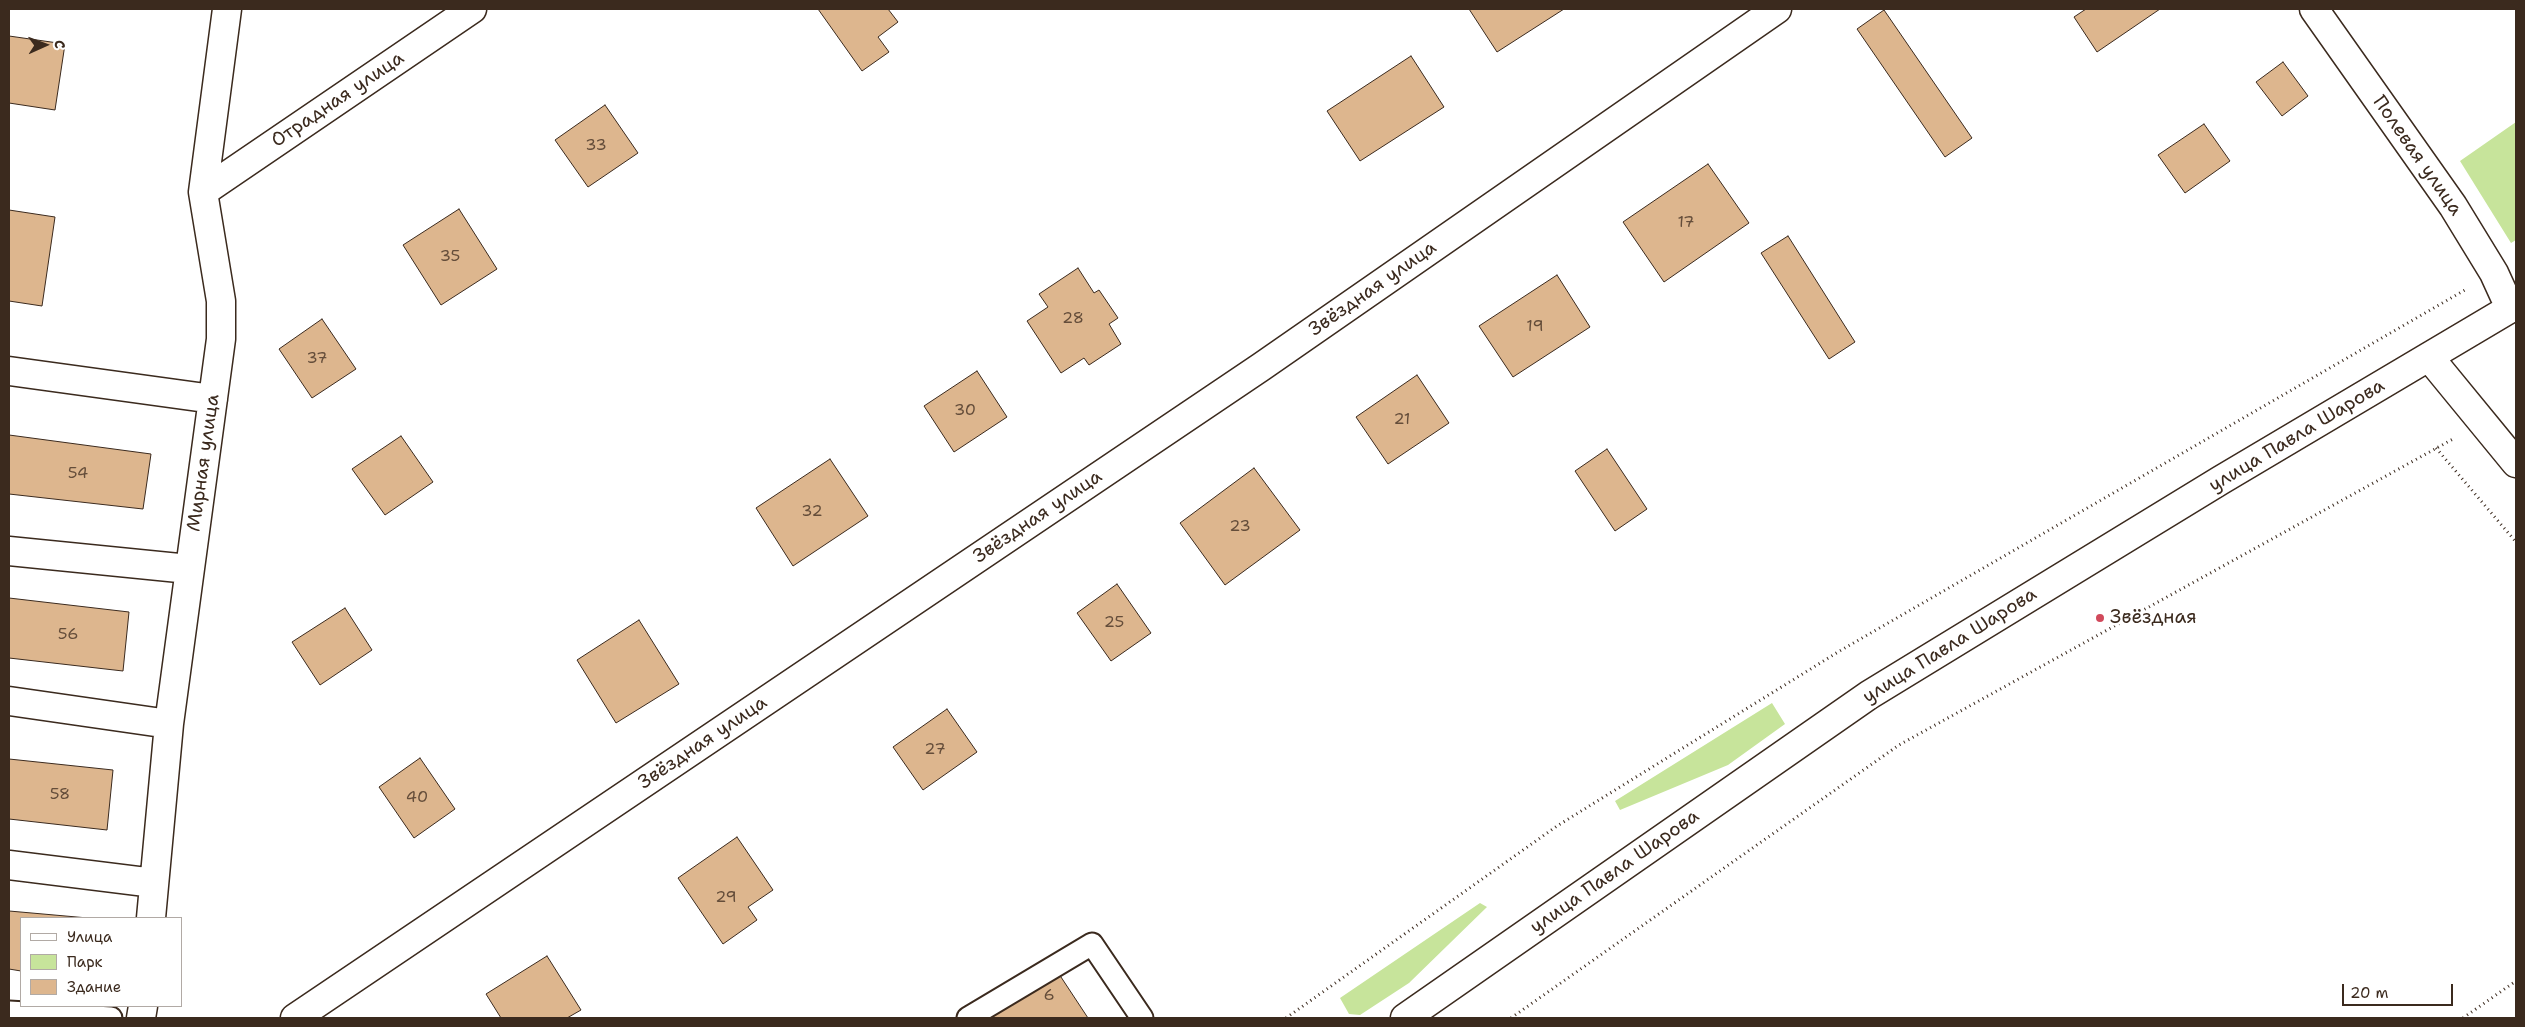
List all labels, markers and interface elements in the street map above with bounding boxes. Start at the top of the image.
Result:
north arrow [20,20,70,70]
text: С [51,40,69,49]
street label: Отрадная улица [267,47,409,153]
street label: Полевая улица [2367,92,2467,220]
house number: 33 [585,136,607,156]
house number: 17 [1677,213,1695,233]
street label: Звёздная улица [1305,237,1441,341]
house number: 35 [440,247,460,267]
house number: 28 [1062,309,1084,329]
house number: 19 [1526,317,1544,337]
house number: 37 [306,349,328,369]
street label: улица Павла Шарова [2205,375,2389,497]
street label: Мирная улица [183,393,225,533]
house number: 30 [954,401,976,421]
house number: 21 [1393,410,1411,430]
house number: 54 [68,464,88,484]
street label: Звёздная улица [969,465,1107,569]
house number: 32 [801,502,823,522]
house number: 23 [1229,517,1251,537]
street label: улица Павла Шарова [1859,583,2041,709]
place label: Звёздная [2110,607,2197,629]
marker: Звёздная [2094,612,2106,624]
house number: 25 [1104,613,1124,633]
house number: 56 [58,625,78,645]
street label: Звёздная улица [634,691,772,795]
house number: 27 [924,740,946,760]
house number: 58 [50,785,70,805]
house number: 40 [406,788,428,808]
street label: улица Павла Шарова [1526,805,1704,939]
house number: 29 [715,888,737,908]
legend [20,917,182,1007]
text: Улица [67,927,112,947]
text: Парк [67,952,103,972]
scale bar [2345,974,2456,1006]
text: Здание [67,977,121,997]
text: 20 m [2350,983,2389,1003]
house number: 6 [1043,986,1055,1006]

